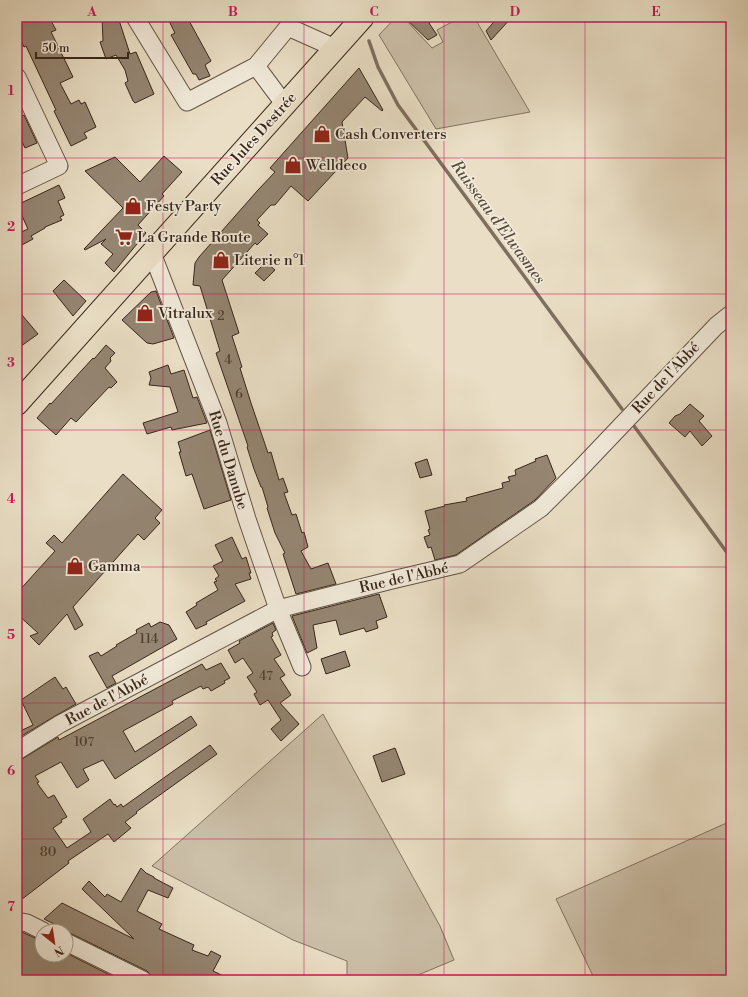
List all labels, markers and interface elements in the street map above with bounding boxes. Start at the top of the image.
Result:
text: A [86,4,97,20]
text: B [228,4,238,20]
text: C [369,4,379,20]
text: D [510,4,520,20]
text: E [651,4,661,20]
scale bar [36,34,128,60]
text: 50 m [42,41,70,56]
text: 1 [8,83,15,99]
street label: Rue Jules Destrée [207,88,301,190]
shop icon: Cash Converters [312,124,332,144]
place label: Cash Converters [335,125,447,144]
shop icon: Welldeco [283,155,303,175]
water label: Ruisseau d'Elwasmes [446,155,550,288]
place label: Welldeco [305,156,367,175]
shop icon: Festy Party [123,196,143,216]
place label: Festy Party [146,197,222,216]
text: 2 [7,219,15,235]
supermarket icon: La Grande Route [114,227,134,247]
place label: La Grande Route [137,228,251,247]
shop icon: Literie n°1 [211,250,231,270]
place label: Literie n°1 [234,251,305,270]
shop icon: Vitralux [135,303,155,323]
place label: Vitralux [157,304,213,323]
house number: 2 [217,308,225,324]
street label: Rue de l'Abbé [628,338,704,418]
house number: 4 [224,352,232,368]
text: 3 [7,355,15,371]
house number: 6 [235,386,243,402]
street label: Rue du Danube [204,408,252,512]
text: 4 [7,491,16,507]
shop icon: Gamma [65,556,85,576]
place label: Gamma [88,557,141,576]
street label: Rue de l'Abbé [357,558,451,598]
text: 5 [7,627,15,643]
house number: 114 [140,631,159,647]
house number: 47 [259,668,273,684]
street label: Rue de l'Abbé [62,670,152,730]
house number: 107 [74,734,95,750]
text: 6 [7,763,15,779]
house number: 80 [40,844,57,860]
text: 7 [7,899,15,915]
north arrow [34,923,74,963]
text: N [51,943,66,959]

